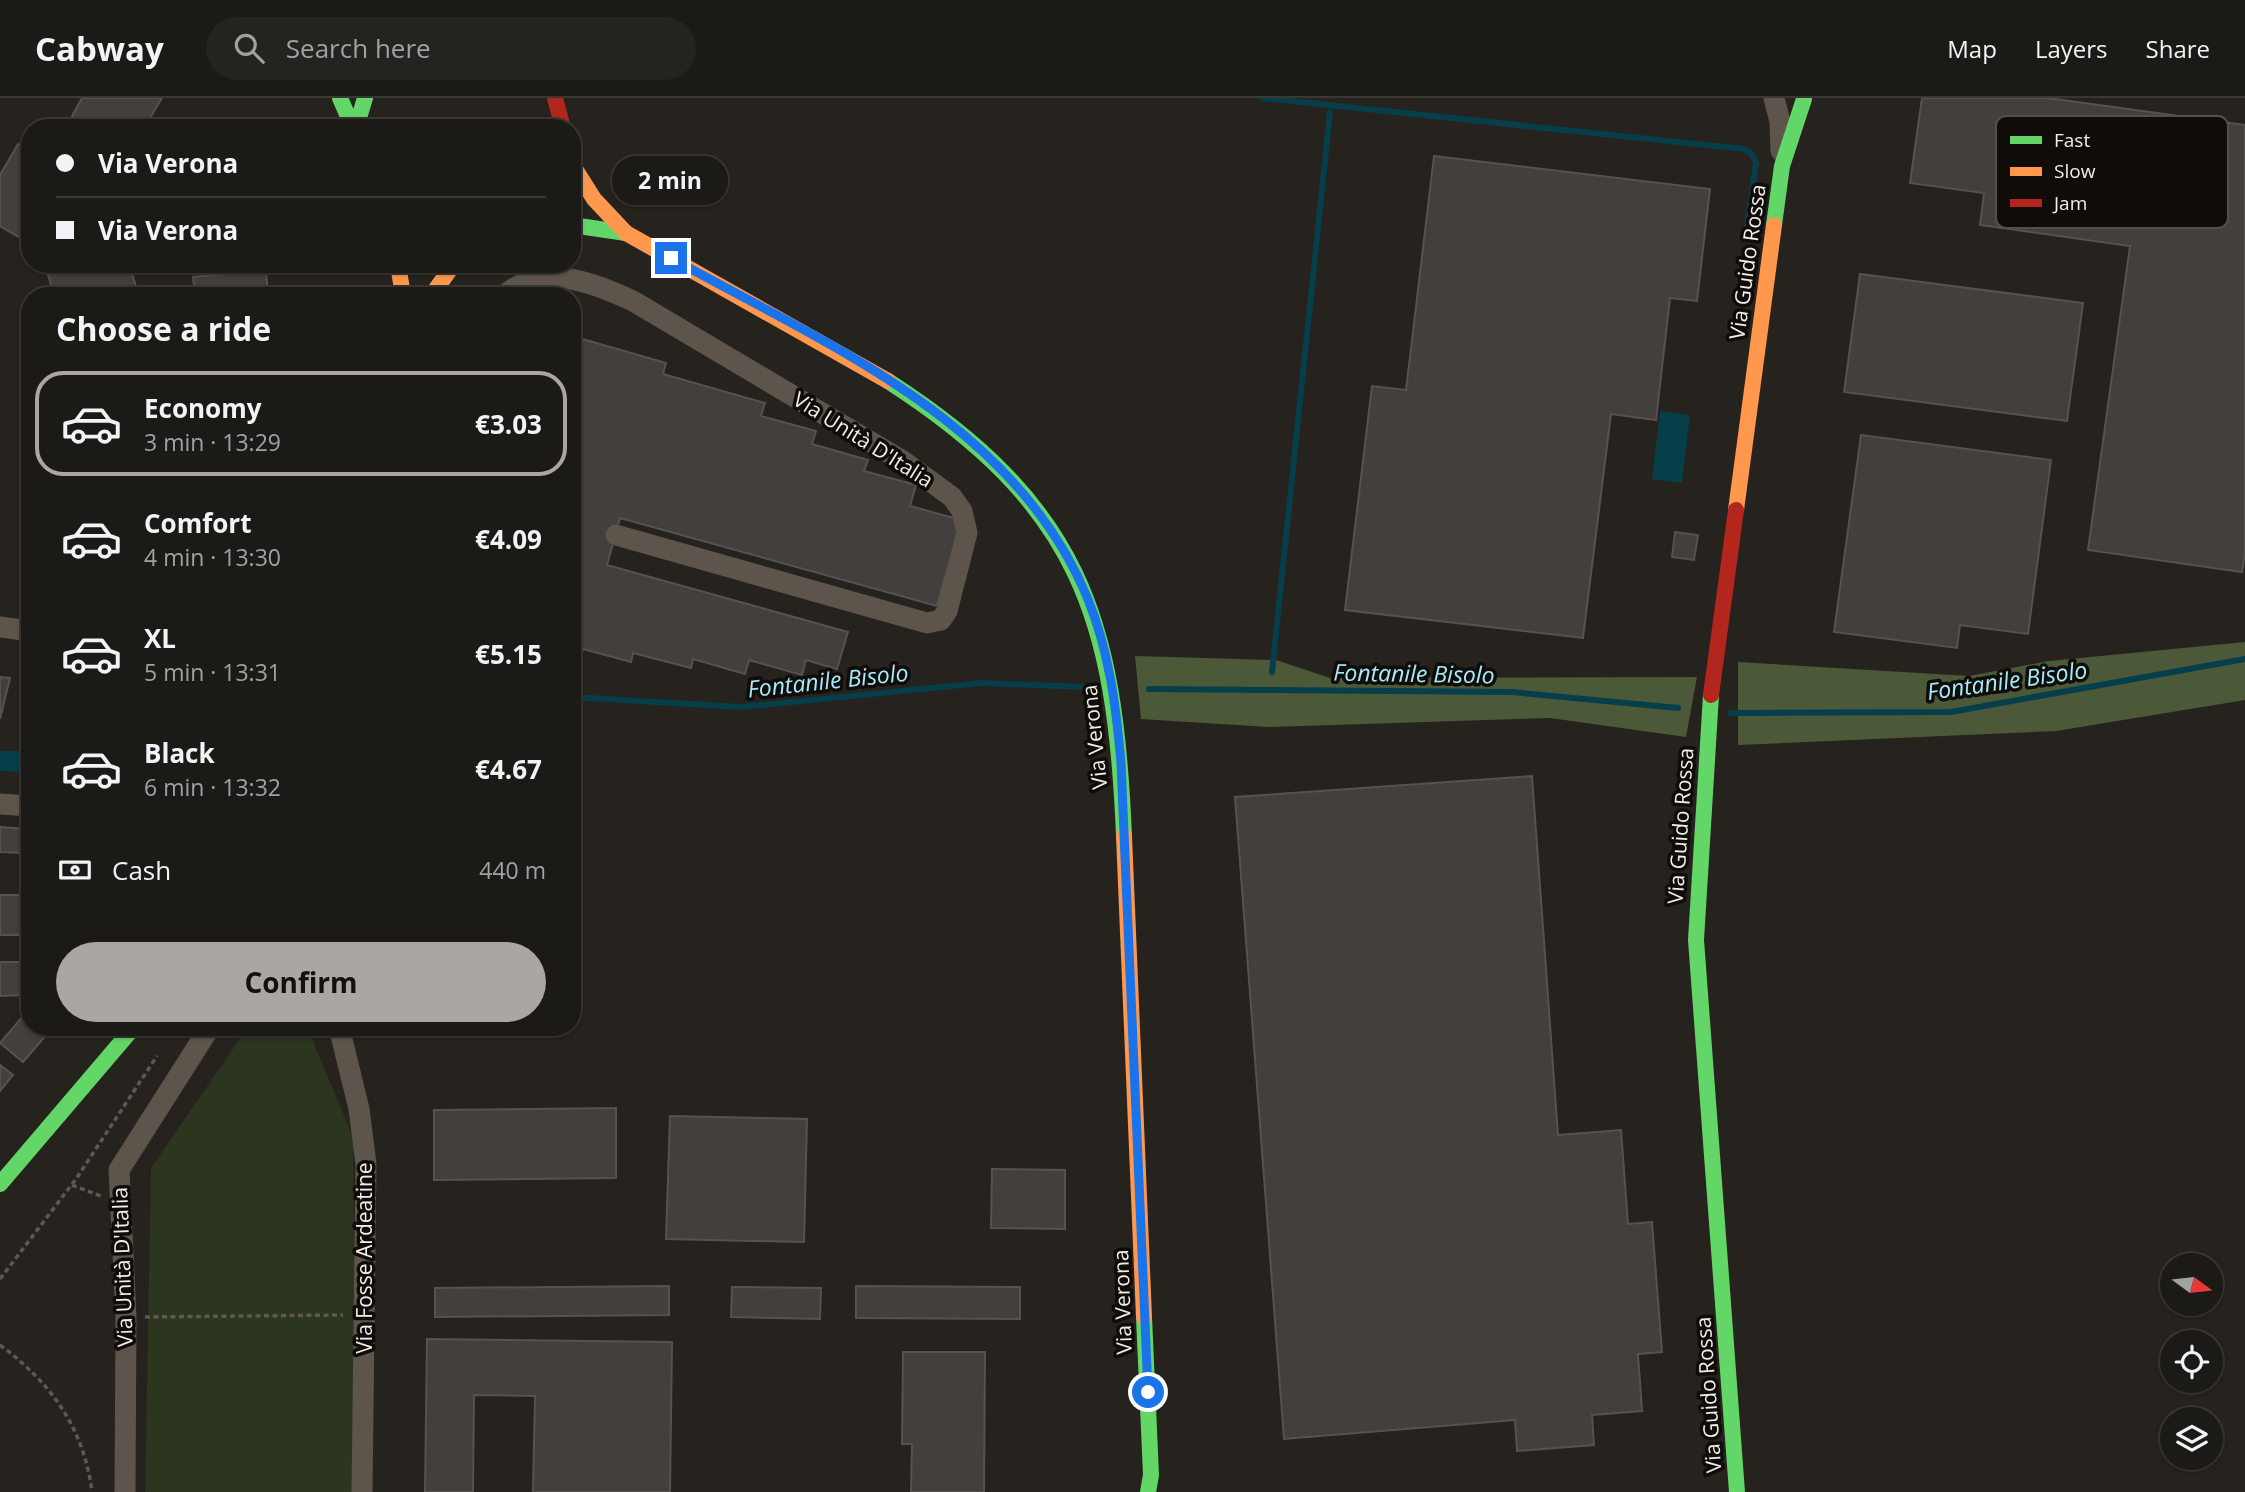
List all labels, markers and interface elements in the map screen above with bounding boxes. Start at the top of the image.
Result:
search box [206,17,696,80]
text: Cabway [35,26,164,71]
icon: search [230,29,268,67]
text: Search here [286,30,431,66]
text: Map [1947,32,1997,65]
text: Layers [2035,32,2108,65]
text: Share [2146,32,2210,65]
legend [1996,116,2228,228]
text: Fast [2054,127,2090,153]
text: Via Verona [98,145,238,181]
callout: 2 min [613,156,729,206]
text: Slow [2054,158,2096,184]
text: 2 min [638,164,702,196]
street label: Via Guido Rossa [1722,182,1772,341]
text: Jam [2052,190,2087,216]
text: Via Verona [98,212,238,248]
route end [655,242,687,274]
text: Choose a ride [56,307,271,350]
street label: Via Unità D'Italia [788,385,939,493]
text: Economy [144,390,262,426]
icon: car [60,392,123,455]
text: €3.03 [475,406,542,442]
text: 3 min · 13:29 [144,426,281,458]
text: Comfort [144,505,251,541]
icon: car [60,507,123,570]
text: €4.09 [475,521,542,557]
text: 4 min · 13:30 [144,541,281,573]
text: XL [144,620,176,656]
icon: car [60,622,123,685]
text: €5.15 [475,636,542,672]
water label: Fontanile Bisolo [1925,653,2089,707]
text: 5 min · 13:31 [144,656,281,688]
water label: Fontanile Bisolo [746,656,910,704]
water label: Fontanile Bisolo [1333,656,1495,690]
street label: Via Verona [1075,683,1113,791]
text: Black [144,735,215,771]
icon: car [60,737,123,800]
street label: Via Guido Rossa [1661,747,1699,905]
text: €4.67 [475,751,542,787]
text: 6 min · 13:32 [144,771,281,803]
icon: cash [56,851,94,889]
text: Cash [112,852,171,888]
text: 440 m [479,854,546,886]
button: Confirm [56,942,546,1022]
street label: Via Fosse Ardeatine [350,1162,378,1354]
street label: Via Unità D'Italia [105,1187,139,1348]
street label: Via Verona [1106,1249,1138,1355]
north arrow [2160,1253,2222,1316]
map controls [2160,1253,2223,1470]
street label: Via Guido Rossa [1689,1316,1727,1474]
button: locate [2160,1330,2223,1393]
route start [1132,1376,1164,1408]
button: layers [2160,1407,2223,1470]

